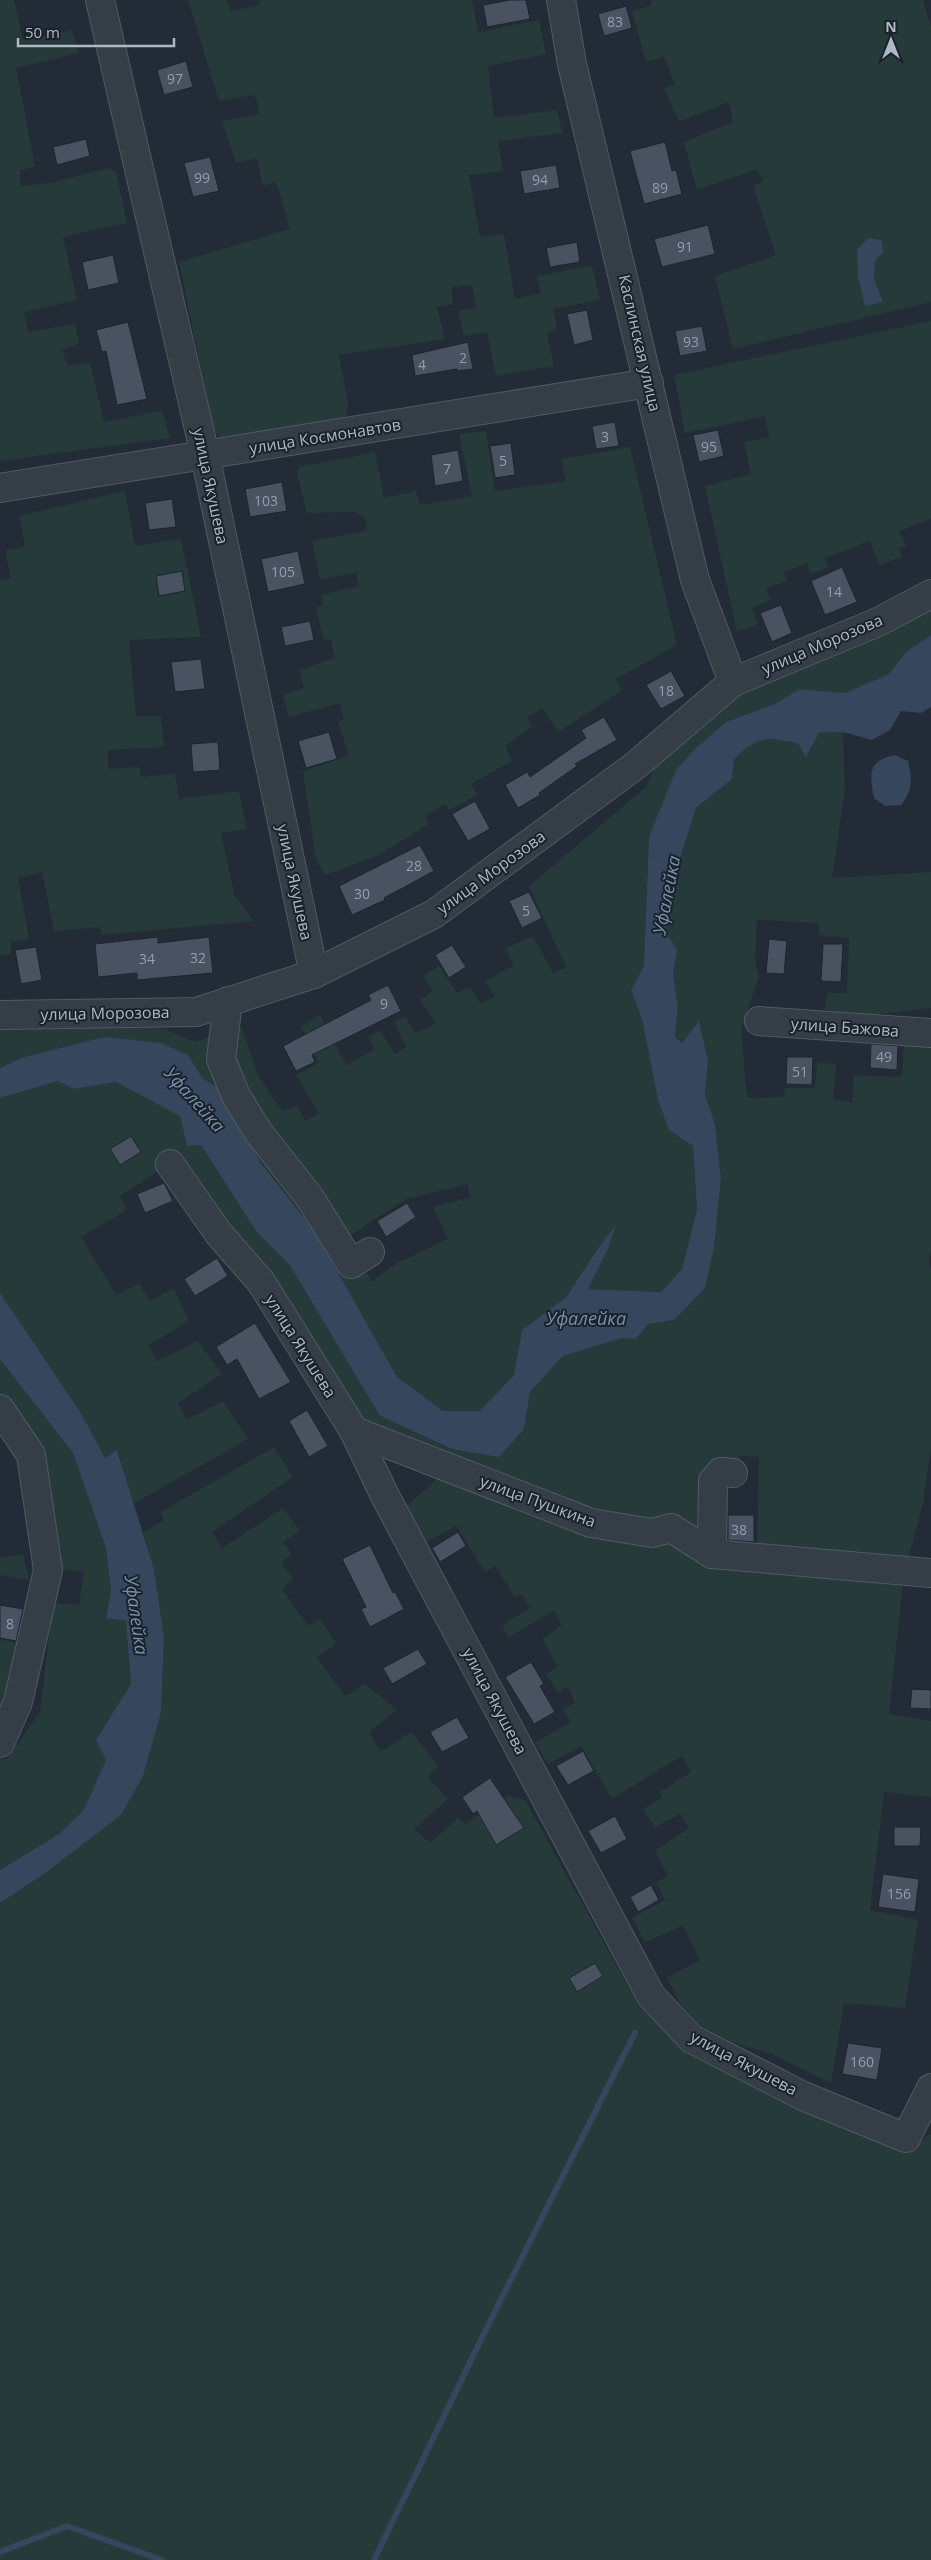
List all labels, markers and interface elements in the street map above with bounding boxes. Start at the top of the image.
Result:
house number: 83 [607,12,623,31]
scale bar [18,15,174,47]
north arrow [866,15,916,65]
text: N [885,17,897,36]
text: 50 m [25,22,60,42]
house number: 97 [167,69,183,88]
house number: 99 [194,168,210,187]
house number: 94 [532,170,548,189]
house number: 89 [652,178,668,197]
house number: 91 [677,237,693,256]
street label: Каслинская улица [614,272,666,414]
house number: 93 [683,332,699,351]
house number: 2 [459,348,467,367]
house number: 4 [418,355,426,374]
street label: улица Космонавтов [248,413,402,459]
street label: улица Якушева [188,426,234,546]
house number: 3 [601,427,609,446]
house number: 95 [701,437,717,456]
house number: 5 [499,451,507,470]
house number: 7 [443,459,451,478]
house number: 103 [254,491,278,510]
house number: 105 [271,562,295,581]
house number: 14 [826,582,842,601]
street label: улица Морозова [758,609,886,679]
house number: 18 [658,681,674,700]
street label: улица Якушева [272,822,318,942]
street label: улица Морозова [432,825,550,919]
water label: Уфалейка [646,853,685,938]
house number: 28 [406,856,422,875]
house number: 30 [354,884,370,903]
house number: 5 [522,901,530,920]
house number: 32 [190,948,206,967]
house number: 34 [139,949,155,968]
house number: 9 [380,994,388,1013]
street label: улица Морозова [40,1001,170,1025]
street label: улица Бажова [790,1012,900,1042]
house number: 49 [876,1047,892,1066]
water label: Уфалейка [159,1060,231,1137]
house number: 51 [792,1062,808,1081]
street label: улица Якушева [260,1290,342,1402]
water label: Уфалейка [545,1306,626,1330]
street label: улица Пушкина [477,1470,599,1532]
house number: 38 [731,1520,747,1539]
water label: Уфалейка [119,1573,154,1656]
house number: 8 [6,1614,14,1633]
street label: улица Якушева [458,1644,532,1758]
house number: 156 [887,1884,911,1903]
street label: улица Якушева [687,2026,801,2100]
house number: 160 [850,2052,874,2071]

